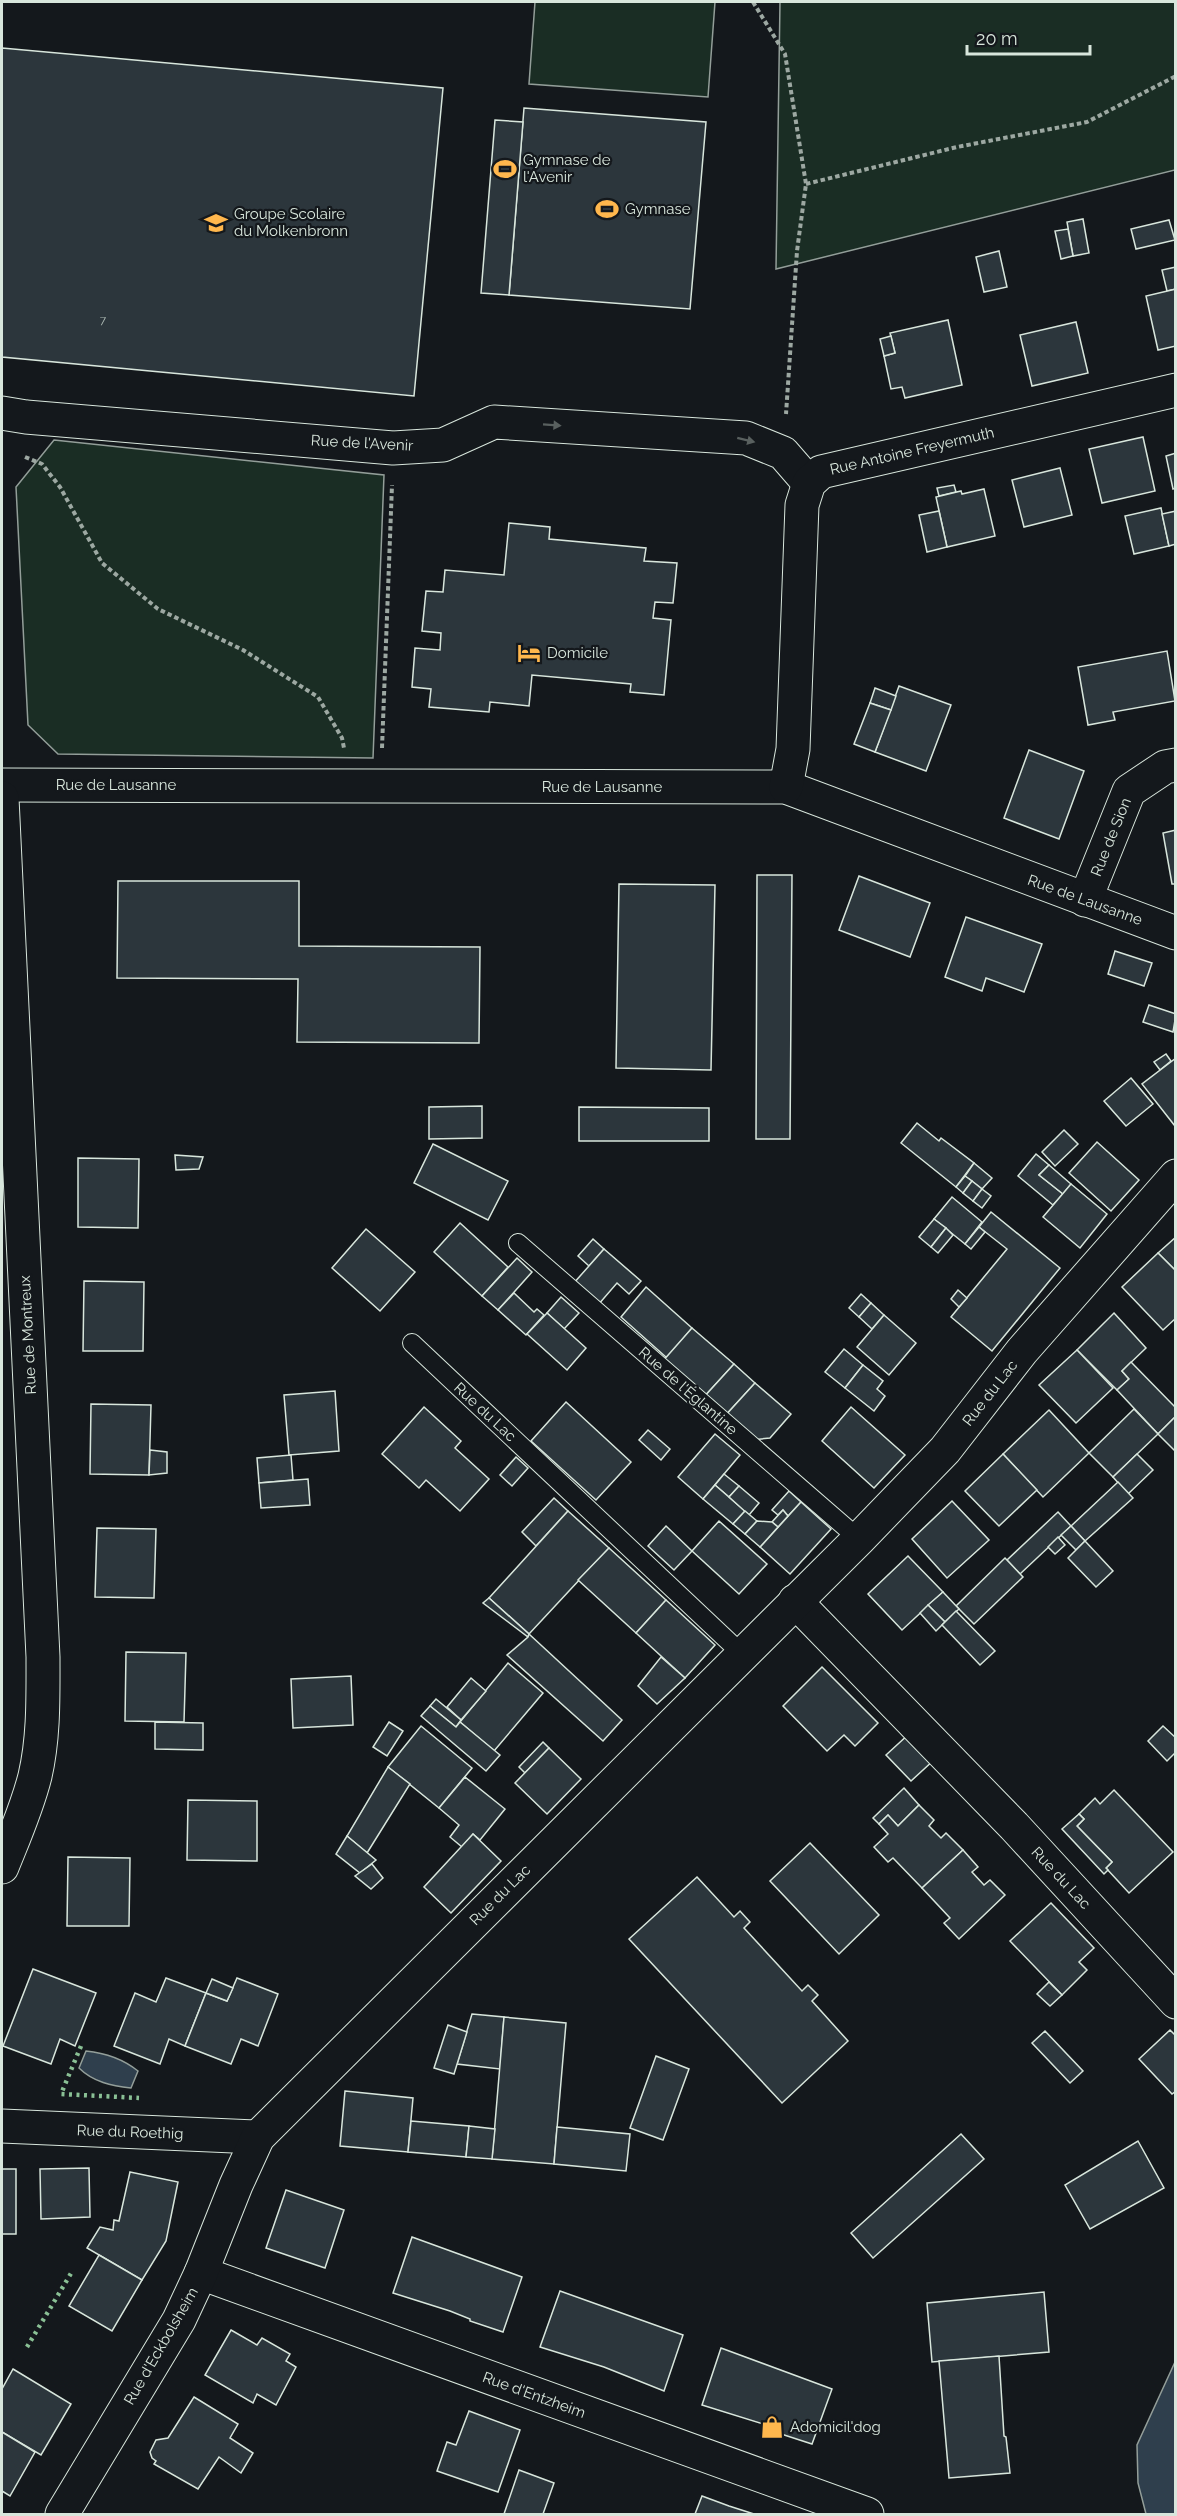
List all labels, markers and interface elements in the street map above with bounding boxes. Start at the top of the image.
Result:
scale bar [967,18,1090,56]
text: 20 m [976,28,1018,49]
place label: Gymnase de l'Avenir [523,151,611,186]
sports icon: Gymnase de l'Avenir [492,156,518,182]
sports icon: Gymnase [594,196,620,222]
place label: Gymnase [625,200,691,218]
place label: Groupe Scolaire du Molkenbronn [234,205,348,240]
school or university icon: Groupe Scolaire du Molkenbronn [203,210,229,236]
house number: 7 [100,313,107,327]
one-way arrow [543,421,562,430]
street label: Rue Antoine Freyermuth [828,423,996,479]
street label: Rue de l'Avenir [310,431,414,455]
one-way arrow [737,435,755,445]
hotel icon: Domicile [516,640,542,666]
place label: Domicile [547,644,608,662]
street label: Rue de Lausanne [56,776,177,794]
street label: Rue de Lausanne [542,778,663,796]
street label: Rue de Sion [1087,795,1135,879]
street label: Rue de Lausanne [1025,871,1145,929]
street label: Rue de Montreux [16,1275,40,1395]
street label: Rue de l'Églantine [635,1343,741,1439]
street label: Rue du Lac [959,1357,1021,1429]
street label: Rue du Lac [450,1379,520,1445]
street label: Rue du Lac [1028,1843,1094,1913]
street label: Rue du Lac [466,1861,534,1929]
street label: Rue du Roethig [76,2121,184,2143]
street label: Rue d'Eckbolsheim [120,2284,202,2408]
street label: Rue d'Entzheim [480,2368,588,2422]
shop icon: Adomicil'dog [759,2414,785,2440]
place label: Adomicil'dog [790,2418,881,2436]

